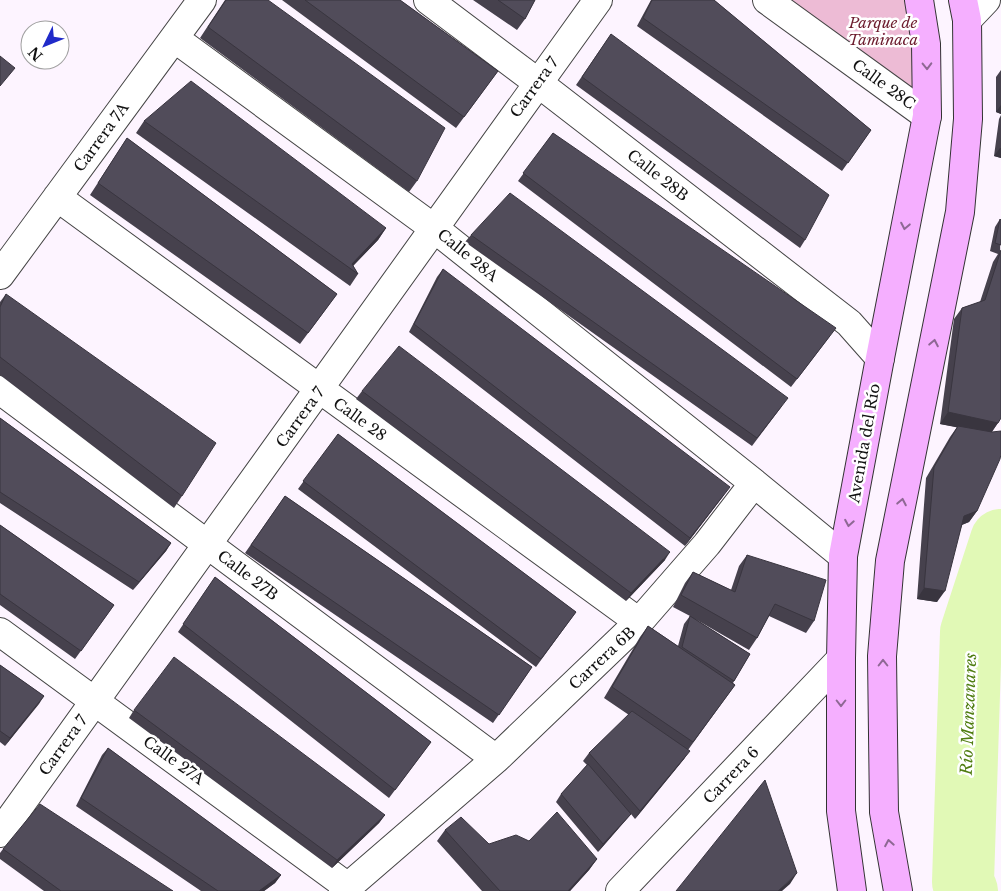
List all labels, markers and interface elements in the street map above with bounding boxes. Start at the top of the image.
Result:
park label: Parque de Taminaca [848,13,918,49]
north arrow [20,20,70,70]
text: N [24,43,47,65]
street label: Carrera 7 [506,53,563,121]
street label: Calle 28C [849,55,919,113]
one-way arrow [922,62,932,70]
street label: Carrera 7A [69,98,133,175]
street label: Calle 28B [623,145,693,205]
one-way arrow [901,222,911,230]
street label: Calle 28A [434,225,503,286]
one-way arrow [928,339,939,348]
street label: Avenida del Río [844,382,884,505]
street label: Carrera 7 [272,383,329,451]
street label: Calle 28 [330,393,390,445]
one-way arrow [896,498,907,507]
one-way arrow [845,519,855,528]
street label: Calle 27B [214,546,282,604]
street label: Carrera 6B [565,622,639,694]
water label: Río Manzanares [956,653,980,776]
one-way arrow [877,659,888,667]
one-way arrow [836,699,846,707]
street label: Carrera 7 [35,711,92,779]
street label: Calle 27A [140,732,209,789]
street label: Carrera 6 [699,742,763,808]
one-way arrow [885,839,895,847]

